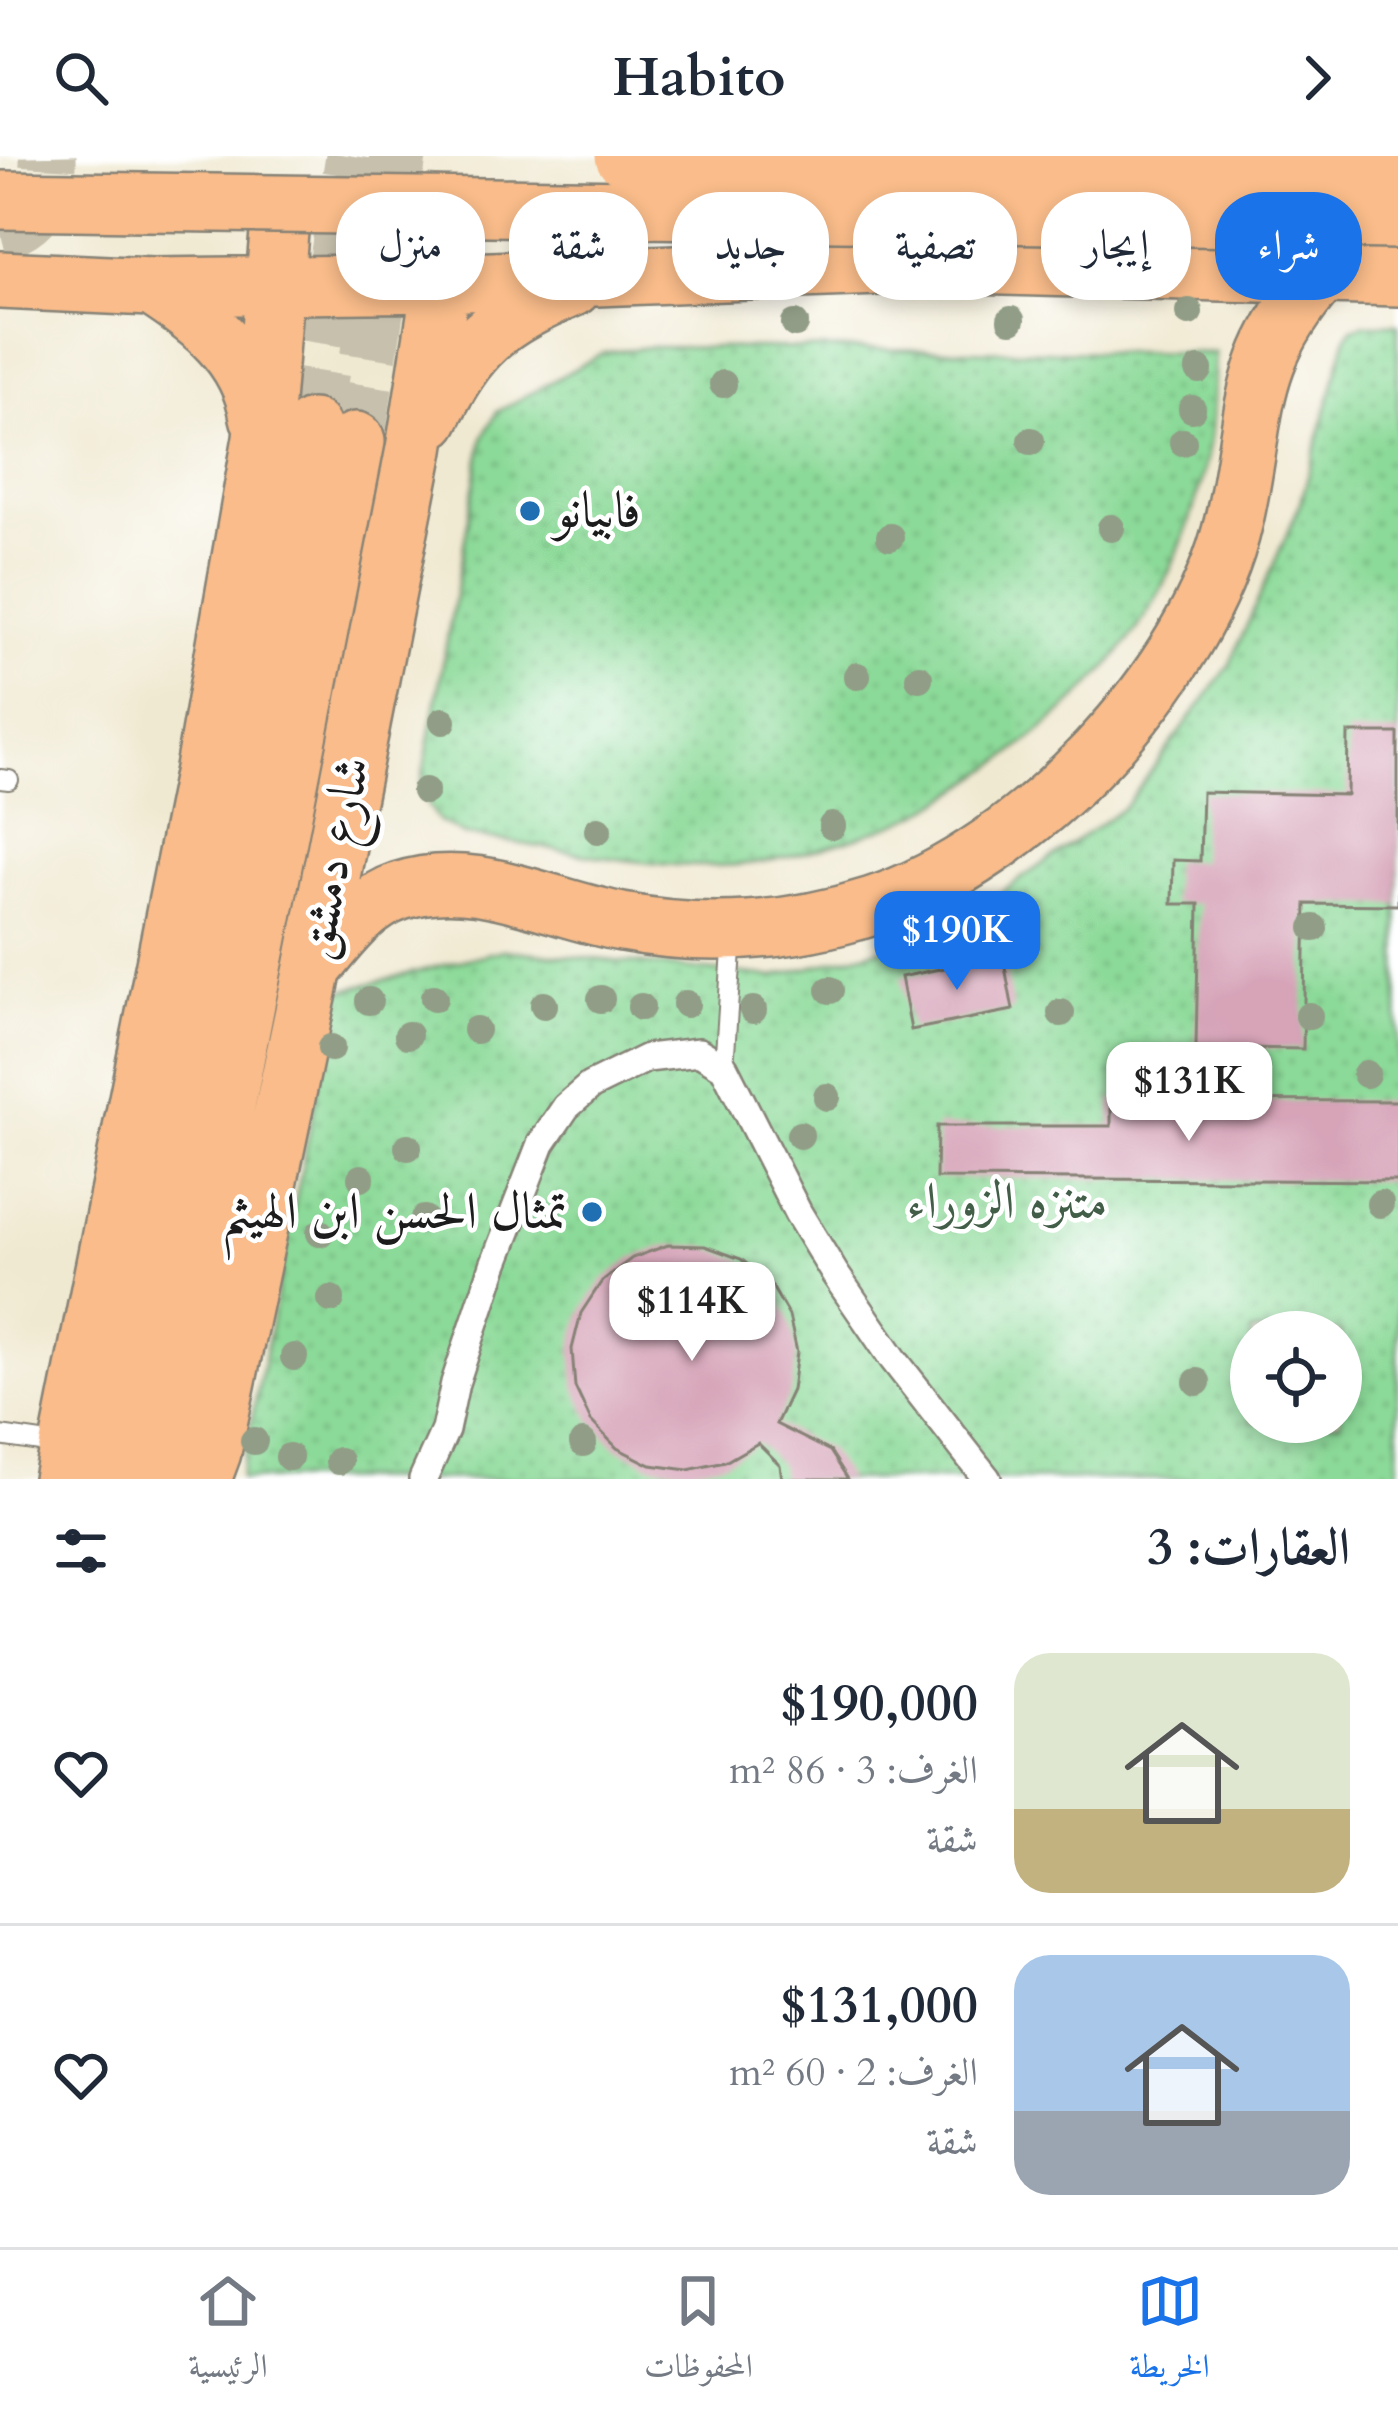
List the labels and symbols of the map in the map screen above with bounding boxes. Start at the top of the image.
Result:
place label: فابيانو [550,476,641,546]
marker: فابيانو [517,498,543,524]
street label: شارع دمشق [280,751,394,966]
pin: $190K [873,891,1041,993]
pin: $131K [1105,1042,1273,1144]
park label: متنزه الزوراء [906,1167,1108,1237]
place label: تمثال الحسن ابن الهيثم [221,1177,568,1261]
marker: تمثال الحسن ابن الهيثم [579,1199,605,1225]
pin: $114K [608,1262,776,1364]

